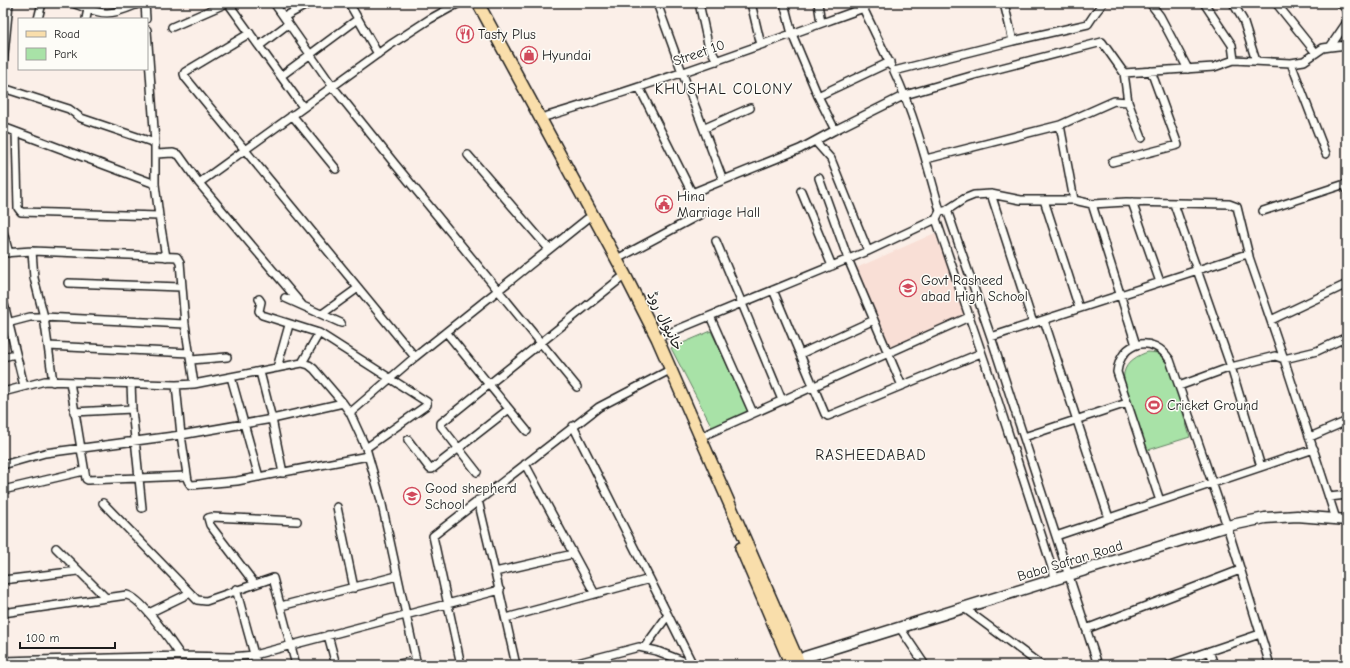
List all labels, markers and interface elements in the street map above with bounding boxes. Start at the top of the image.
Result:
legend [18,18,148,70]
restaurant icon: Tasty Plus [455,24,475,44]
place label: Tasty Plus [478,26,536,43]
text: Road [54,27,80,41]
street label: Street 10 [671,36,727,70]
shop icon: Hyundai [519,45,539,65]
text: Park [54,47,77,61]
place label: Hyundai [542,47,591,64]
district label: KHUSHAL COLONY [655,80,793,98]
place label: Hina Marriage Hall [677,188,760,221]
public building icon: Hina Marriage Hall [654,194,674,214]
place label: Govt Rasheed abad High School [921,272,1028,305]
school or university icon: Govt Rasheed abad High School [898,278,918,298]
street label: خانیوال روڈ [643,289,687,353]
sports icon: Cricket Ground [1144,395,1164,415]
place label: Cricket Ground [1167,397,1258,414]
district label: RASHEEDABAD [815,446,927,464]
place label: Good shepherd School [425,480,517,513]
school or university icon: Good shepherd School [402,486,422,506]
street label: Baba Safran Road [1015,537,1125,585]
scale bar [20,624,115,650]
text: 100 m [26,631,59,645]

